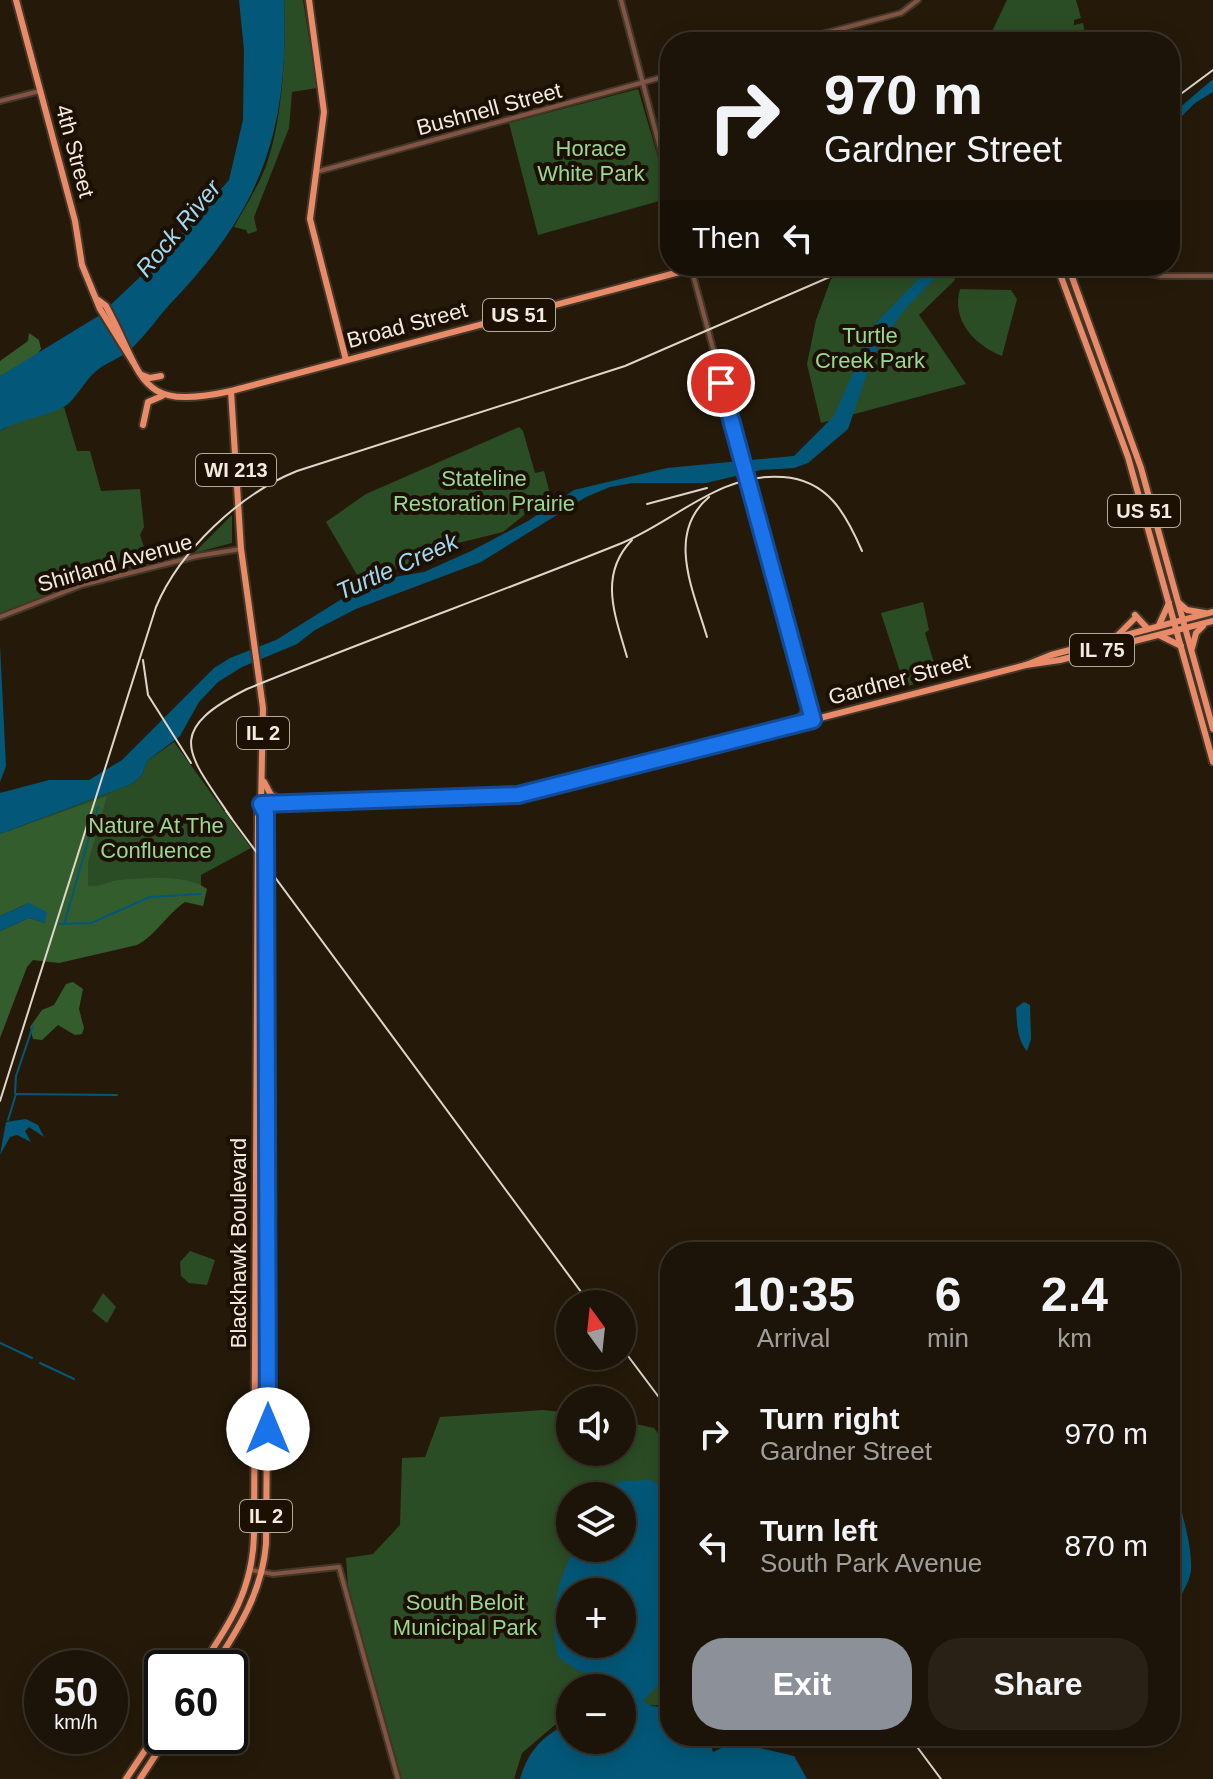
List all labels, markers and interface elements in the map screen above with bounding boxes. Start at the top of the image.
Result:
text: 970 m [824,63,983,126]
icon: right [692,64,796,168]
street label: Bushnell Street [414,78,564,140]
street label: 4th Street [51,102,99,200]
text: Gardner Street [824,129,1062,170]
park label: Horace White Park [537,136,646,186]
water label: Rock River [130,174,227,282]
icon: left [776,216,820,260]
text: Then [692,221,760,254]
street label: Broad Street [344,297,470,353]
road number: US 51 [483,299,555,331]
park label: Turtle Creek Park [815,323,926,373]
pin [687,349,755,417]
icon: arrive [699,361,743,405]
road number: WI 213 [196,454,276,486]
park label: Stateline Restoration Prairie [393,466,575,516]
road number: US 51 [1108,495,1180,527]
water label: Turtle Creek [332,526,464,605]
street label: Shirland Avenue [35,529,195,597]
road number: IL 75 [1070,634,1134,666]
street label: Gardner Street [825,648,973,710]
road number: IL 2 [237,717,289,749]
park label: Nature At The Confluence [88,813,224,863]
street label: Blackhawk Boulevard [226,1138,251,1348]
text: 10:35 [732,1268,855,1321]
text: 6 [935,1268,961,1321]
text: 2.4 [1041,1268,1108,1321]
north arrow [556,1290,636,1370]
map controls [556,1290,636,1754]
text: Arrival [757,1323,830,1353]
text: min [927,1323,969,1353]
text: km [1057,1323,1092,1353]
button: sound [556,1386,636,1466]
position arrow [226,1387,310,1471]
text: Turn right [760,1402,899,1435]
icon: right [692,1412,736,1456]
text: 970 m [1065,1417,1148,1450]
text: Gardner Street [760,1436,932,1466]
button: layers [556,1482,636,1562]
road number: IL 2 [240,1500,292,1532]
text: Turn left [760,1514,878,1547]
icon: left [692,1524,736,1568]
text: 870 m [1065,1529,1148,1562]
text: South Park Avenue [760,1548,982,1578]
button: + [556,1578,636,1658]
park label: South Beloit Municipal Park [393,1590,538,1640]
button: Exit [692,1638,912,1730]
button: Share [928,1638,1148,1730]
speed limit sign: 60 [144,1650,248,1754]
text: 50 [54,1670,98,1714]
button: − [556,1674,636,1754]
text: km/h [54,1711,98,1733]

